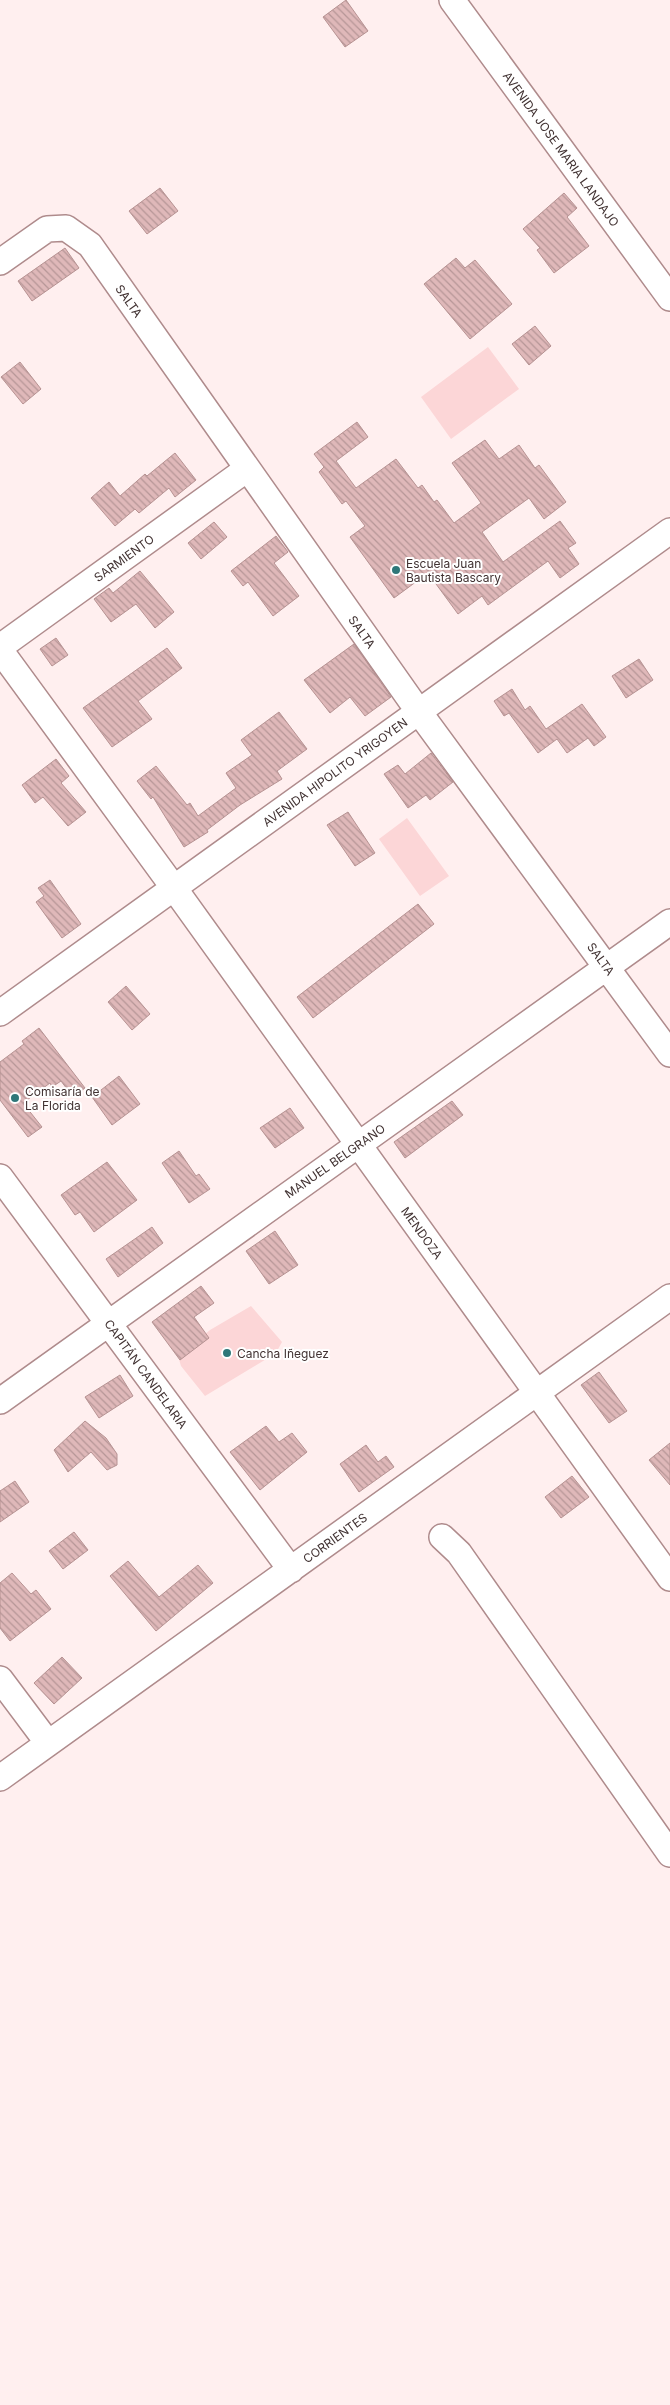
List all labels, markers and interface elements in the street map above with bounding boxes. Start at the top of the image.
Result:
street label: AVENIDA JOSE MARIA LANDAJO [500,69,622,229]
street label: SALTA [112,282,146,320]
street label: SARMIENTO [91,531,157,585]
place label: Escuela Juan Bautista Bascary [406,556,501,585]
marker: Escuela Juan Bautista Bascary [390,564,402,576]
street label: SALTA [345,613,379,651]
street label: AVENIDA HIPOLITO YRIGOYEN [260,714,410,830]
street label: SALTA [584,940,618,978]
place label: Comisaría de La Florida [25,1084,100,1113]
marker: Comisaría de La Florida [9,1092,21,1104]
street label: MANUEL BELGRANO [282,1121,388,1201]
street label: MENDOZA [398,1204,446,1262]
street label: CAPITÁN CANDELARIA [101,1317,191,1431]
place label: Cancha Iñeguez [237,1346,329,1361]
marker: Cancha Iñeguez [221,1347,233,1359]
street label: CORRIENTES [300,1510,370,1566]

